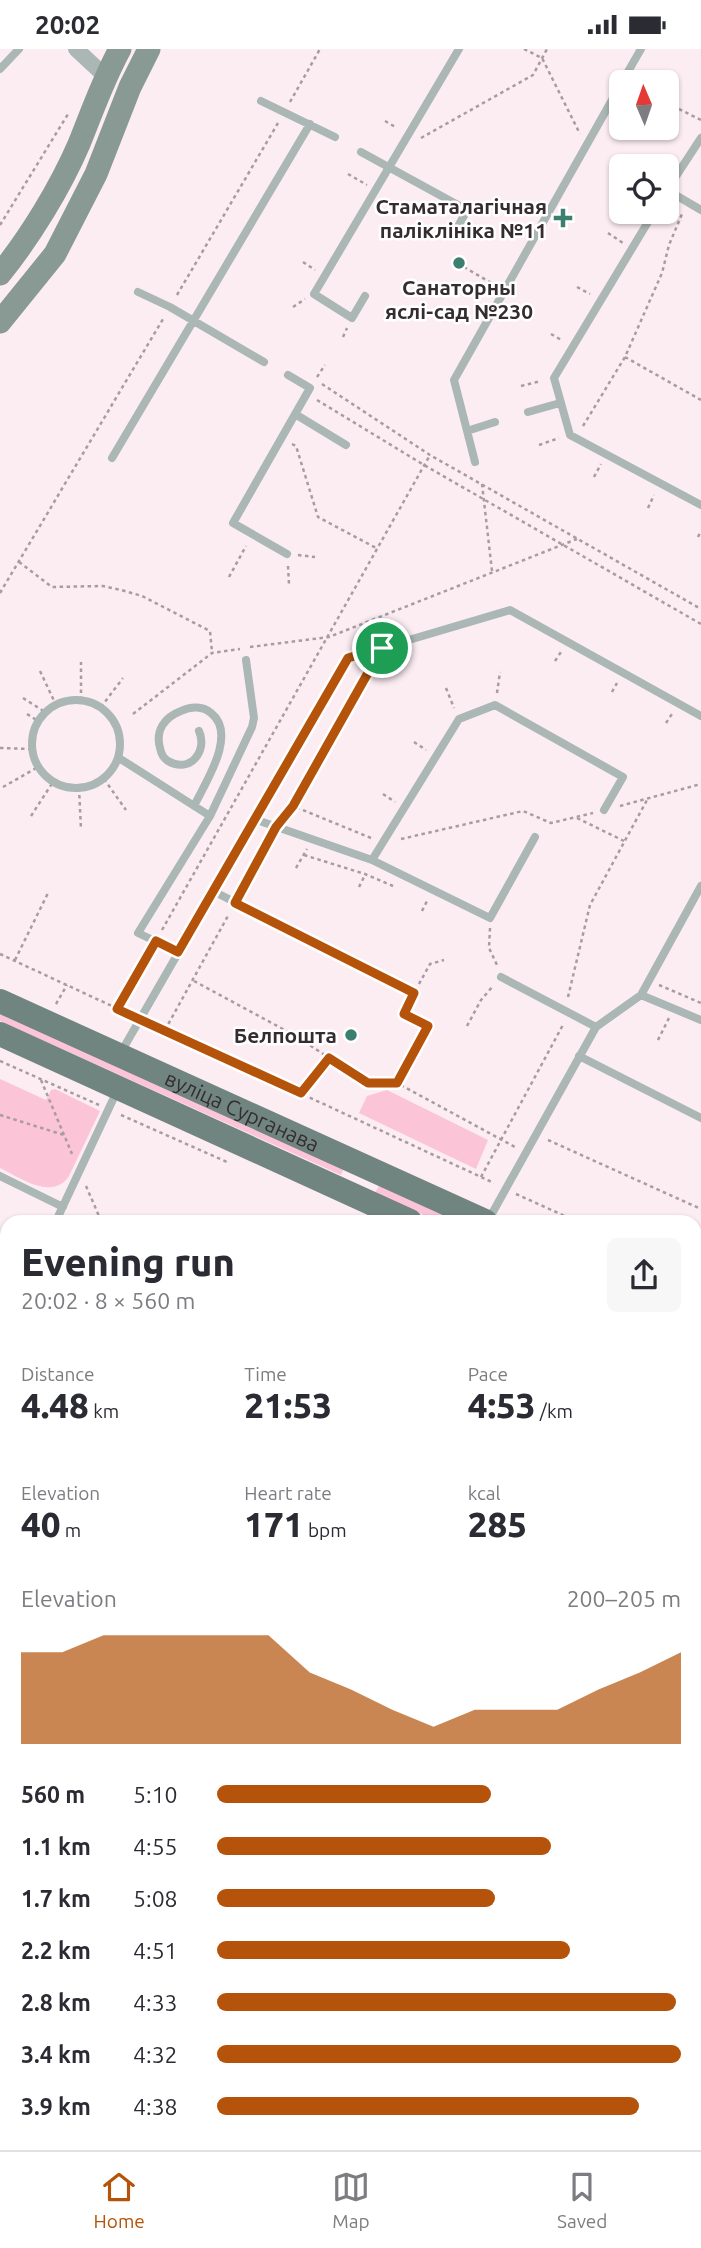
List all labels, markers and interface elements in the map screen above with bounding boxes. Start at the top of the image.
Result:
text: 20:02 [35,10,100,39]
north arrow [609,70,679,140]
map controls [609,70,679,224]
button: locate [609,154,679,224]
place label: Стаматалагічная паліклініка №11 [375,194,547,242]
marker: Стаматалагічная паліклініка №11 [553,208,573,228]
marker: Санаторны яслі-сад №230 [451,255,467,271]
place label: Санаторны яслі-сад №230 [385,275,533,323]
pin [352,618,412,678]
icon: arrive [363,629,401,667]
place label: Белпошта [234,1023,337,1047]
marker: Белпошта [343,1027,359,1043]
street label: вуліца Сурганава [161,1066,323,1156]
button: share [607,1238,681,1312]
text: Evening run [21,1241,235,1283]
text: 20:02 · 8 × 560 m [21,1288,195,1313]
text: Distance [21,1363,95,1385]
text: Time [244,1363,287,1385]
text: Pace [468,1363,508,1385]
text: 4.48 [21,1385,89,1425]
text: 21:53 [244,1385,332,1425]
text: 4:53 [468,1385,536,1425]
text: km [89,1400,119,1422]
text: /km [536,1400,573,1422]
text: Elevation [21,1482,100,1504]
text: Heart rate [244,1482,332,1504]
text: kcal [468,1482,500,1504]
text: 40 [21,1504,60,1544]
text: 171 [244,1504,304,1544]
text: 285 [468,1504,527,1544]
text: m [60,1519,81,1541]
text: bpm [304,1519,347,1541]
text: Elevation [21,1586,117,1611]
text: 200–205 m [567,1586,681,1611]
text: 560 m [21,1782,85,1807]
text: 5:10 [133,1782,178,1807]
text: 1.1 km [21,1834,91,1859]
text: 4:55 [133,1834,178,1859]
text: 1.7 km [21,1886,91,1911]
text: 5:08 [133,1886,178,1911]
text: 2.2 km [21,1938,91,1963]
text: 4:51 [133,1938,178,1963]
text: 2.8 km [21,1990,91,2015]
text: 4:33 [133,1990,178,2015]
text: 3.4 km [21,2042,91,2067]
text: 4:32 [133,2042,178,2067]
text: 3.9 km [21,2094,91,2119]
text: 4:38 [133,2094,178,2119]
tab: Home [94,2168,145,2232]
tab: Map [332,2168,370,2232]
tab: Saved [557,2168,607,2232]

